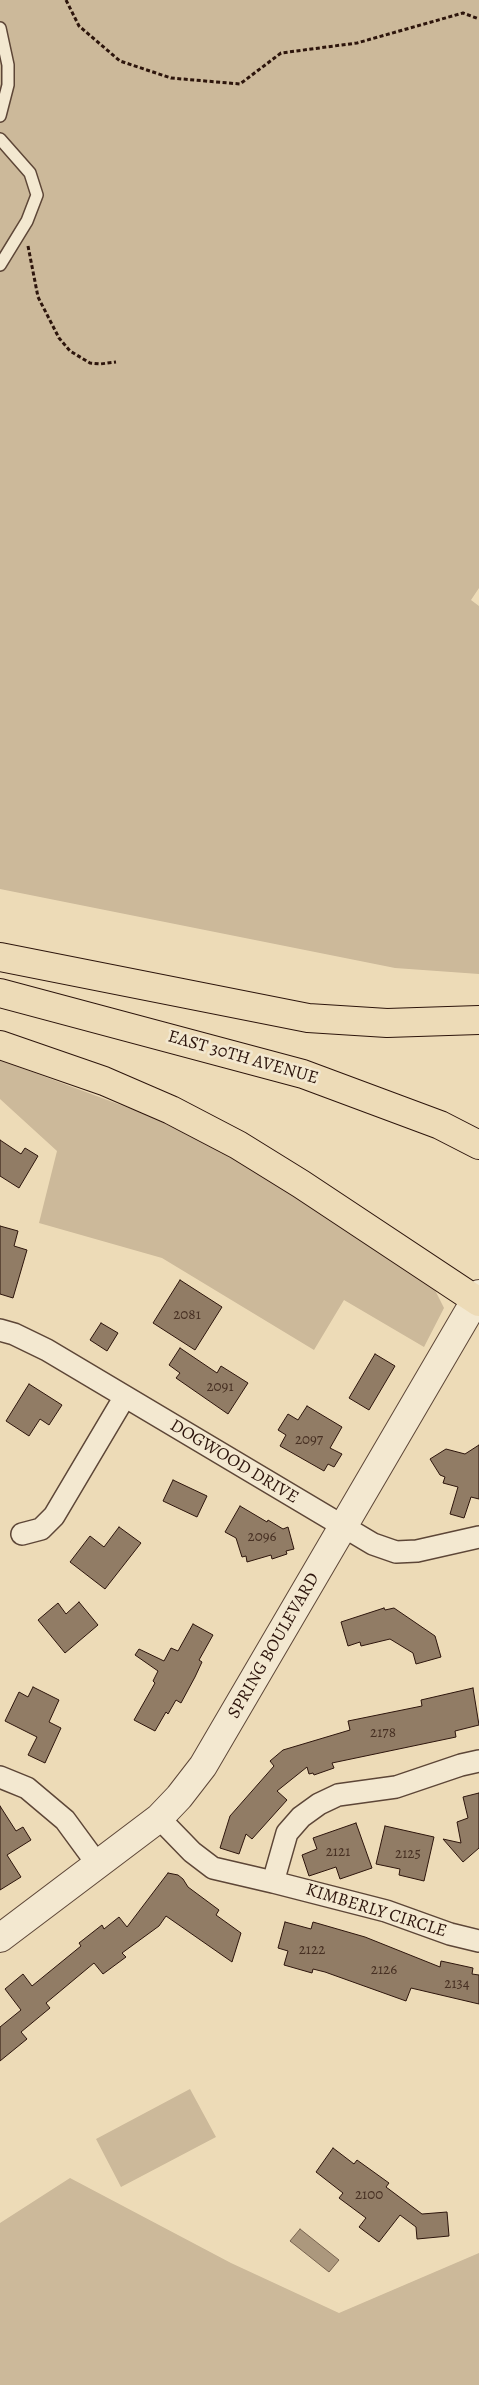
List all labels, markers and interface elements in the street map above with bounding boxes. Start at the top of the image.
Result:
street label: EAST 30TH AVENUE [165,1026,321,1090]
house number: 2081 [173,1306,201,1324]
house number: 2091 [206,1378,234,1396]
street label: DOGWOOD DRIVE [166,1415,302,1509]
house number: 2097 [295,1431,323,1449]
house number: 2096 [248,1528,276,1546]
street label: SPRING BOULEVARD [223,1569,325,1723]
house number: 2178 [370,1724,396,1742]
house number: 2121 [326,1843,350,1861]
house number: 2125 [395,1845,421,1863]
street label: KIMBERLY CIRCLE [303,1879,449,1943]
house number: 2122 [299,1941,325,1959]
house number: 2126 [371,1961,397,1979]
house number: 2134 [444,1975,470,1993]
house number: 2100 [355,2186,383,2204]

